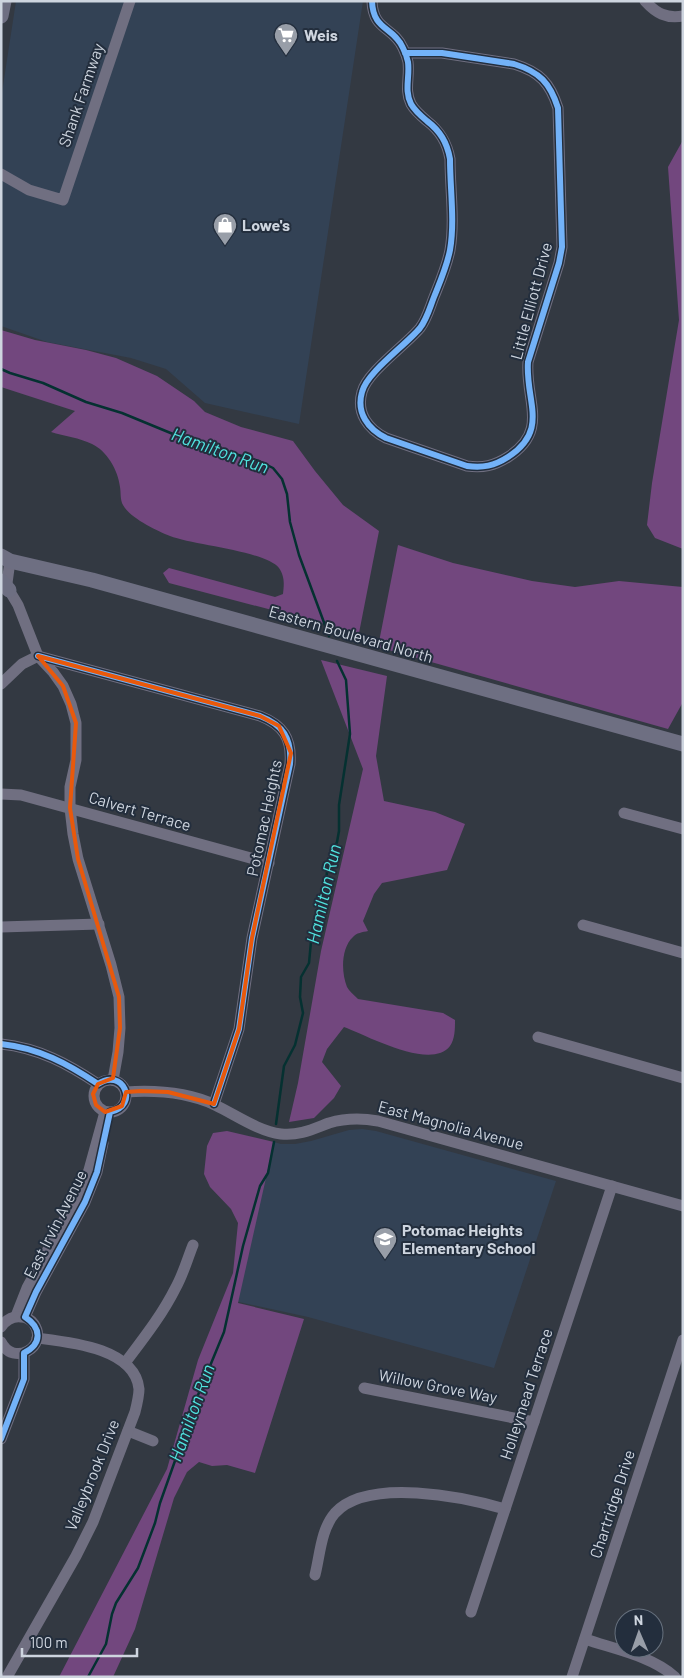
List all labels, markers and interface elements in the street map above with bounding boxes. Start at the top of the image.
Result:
supermarket icon: Weis [273,22,299,56]
place label: Weis [304,25,338,44]
street label: Shank Farmway [54,40,107,149]
shop icon: Lowe's [212,212,238,246]
place label: Lowe's [242,215,290,234]
street label: Little Elliott Drive [506,240,555,362]
water label: Hamilton Run [169,422,272,478]
street label: Eastern Boulevard North [267,601,435,666]
street label: Potomac Heights [242,758,285,878]
street label: Calvert Terrace [87,787,193,834]
water label: Hamilton Run [301,842,345,946]
street label: East Magnolia Avenue [376,1096,526,1153]
street label: East Irvin Avenue [19,1166,90,1281]
place label: Potomac Heights Elementary School [402,1220,536,1257]
school or university icon: Potomac Heights Elementary School [372,1226,398,1260]
street label: Holleymead Terrace [495,1326,556,1462]
water label: Hamilton Run [163,1361,219,1464]
street label: Willow Grove Way [377,1365,500,1406]
street label: Valleybrook Drive [60,1416,123,1533]
street label: Chartridge Drive [585,1447,638,1561]
north arrow [614,1608,664,1658]
text: N [634,1611,643,1628]
scale bar [22,1626,138,1658]
text: 100 m [30,1633,68,1651]

